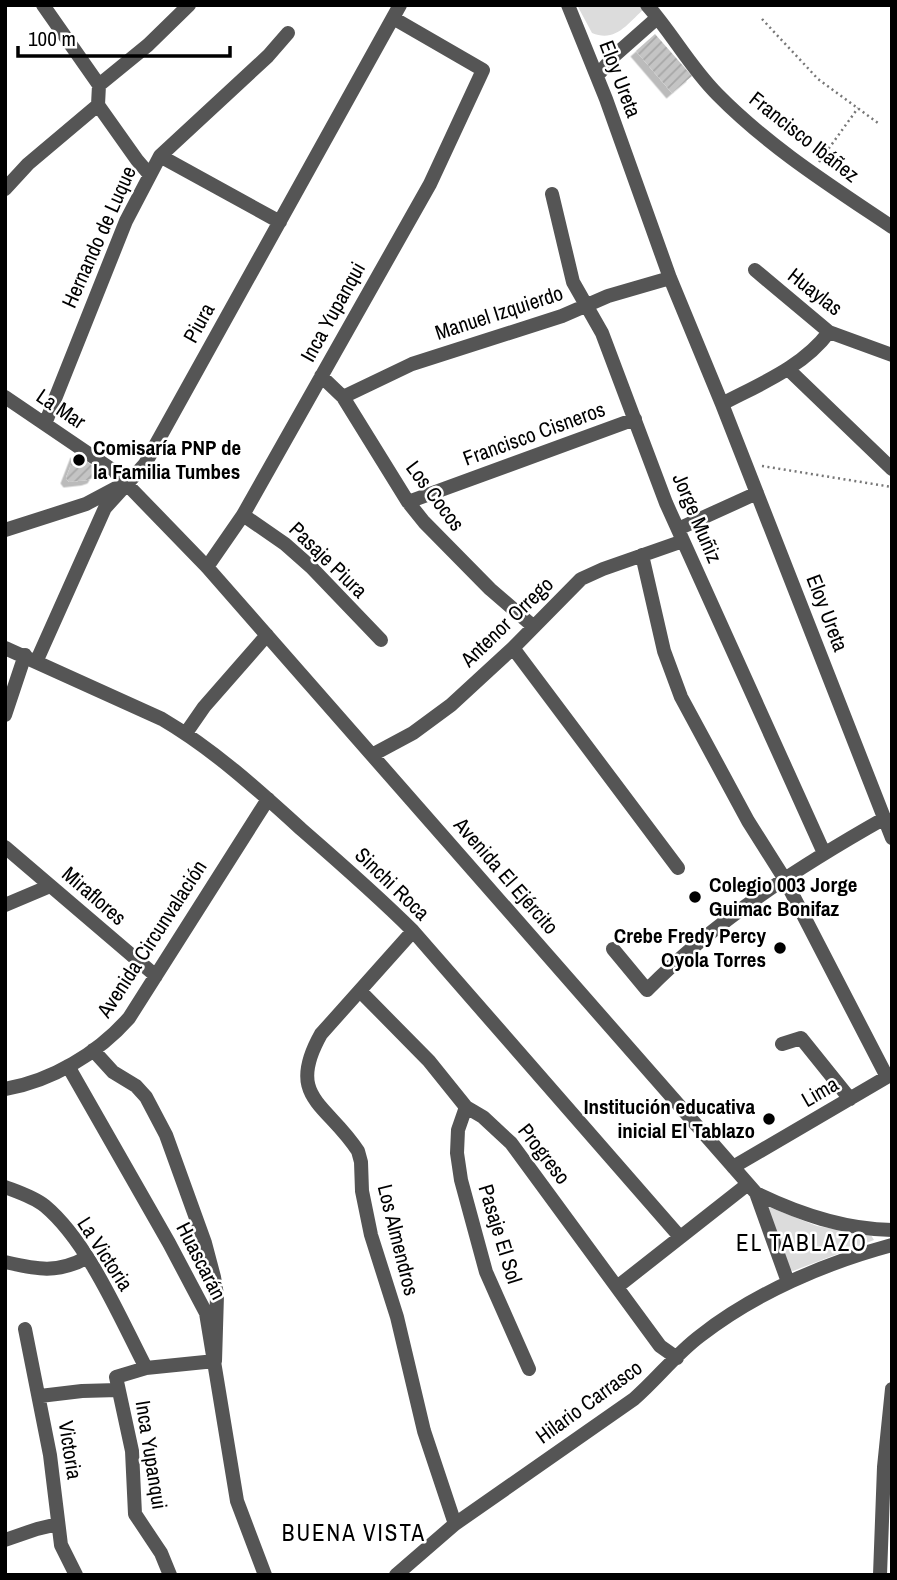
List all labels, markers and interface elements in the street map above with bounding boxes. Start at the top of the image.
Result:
scale bar [18,14,229,58]
text: 100 m [28,24,76,53]
street label: Eloy Ureta [593,36,649,122]
street label: Francisco Ibáñez [743,85,866,189]
street label: Hernando de Luque [54,161,143,312]
street label: Inca Yupanqui [293,257,372,367]
street label: Huaylas [782,261,849,322]
street label: Manuel Izquierdo [431,278,567,347]
street label: Piura [176,297,221,348]
street label: La Mar [31,382,92,436]
street label: Francisco Cisneros [459,394,609,473]
place label: Comisaría PNP de la Familia Tumbes [93,433,241,486]
marker: Comisaría PNP de la Familia Tumbes [71,452,87,468]
street label: Los Cocos [399,454,471,537]
street label: Jorge Muñiz [666,469,729,567]
street label: Pasaje Piura [283,515,374,605]
street label: Antenor Orrego [453,570,559,674]
street label: Eloy Ureta [800,570,856,656]
street label: Avenida El Ejército [447,810,565,940]
street label: Sinchi Roca [349,841,436,927]
street label: Avenida Circunvalación [89,854,213,1024]
street label: Miraflores [56,860,133,932]
place label: Colegio 003 Jorge Guimac Bonifaz [709,870,857,923]
marker: Colegio 003 Jorge Guimac Bonifaz [687,889,703,905]
place label: Crebe Fredy Percy Oyola Torres [614,921,766,974]
marker: Crebe Fredy Percy Oyola Torres [772,940,788,956]
street label: Lima [796,1069,844,1114]
place label: Institución educativa inicial El Tablazo [584,1092,755,1145]
marker: Institución educativa inicial El Tablazo [761,1111,777,1127]
street label: Progreso [511,1117,577,1190]
street label: Los Almendros [371,1181,426,1299]
street label: Pasaje El Sol [472,1181,529,1287]
street label: La Victoria [71,1211,140,1297]
street label: Huascarán [170,1217,233,1304]
district label: EL TABLAZO [736,1227,868,1258]
street label: Hilario Carrasco [529,1353,648,1450]
street label: Inca Yupanqui [129,1398,174,1511]
street label: Victoria [52,1418,89,1482]
district label: BUENA VISTA [282,1517,426,1548]

